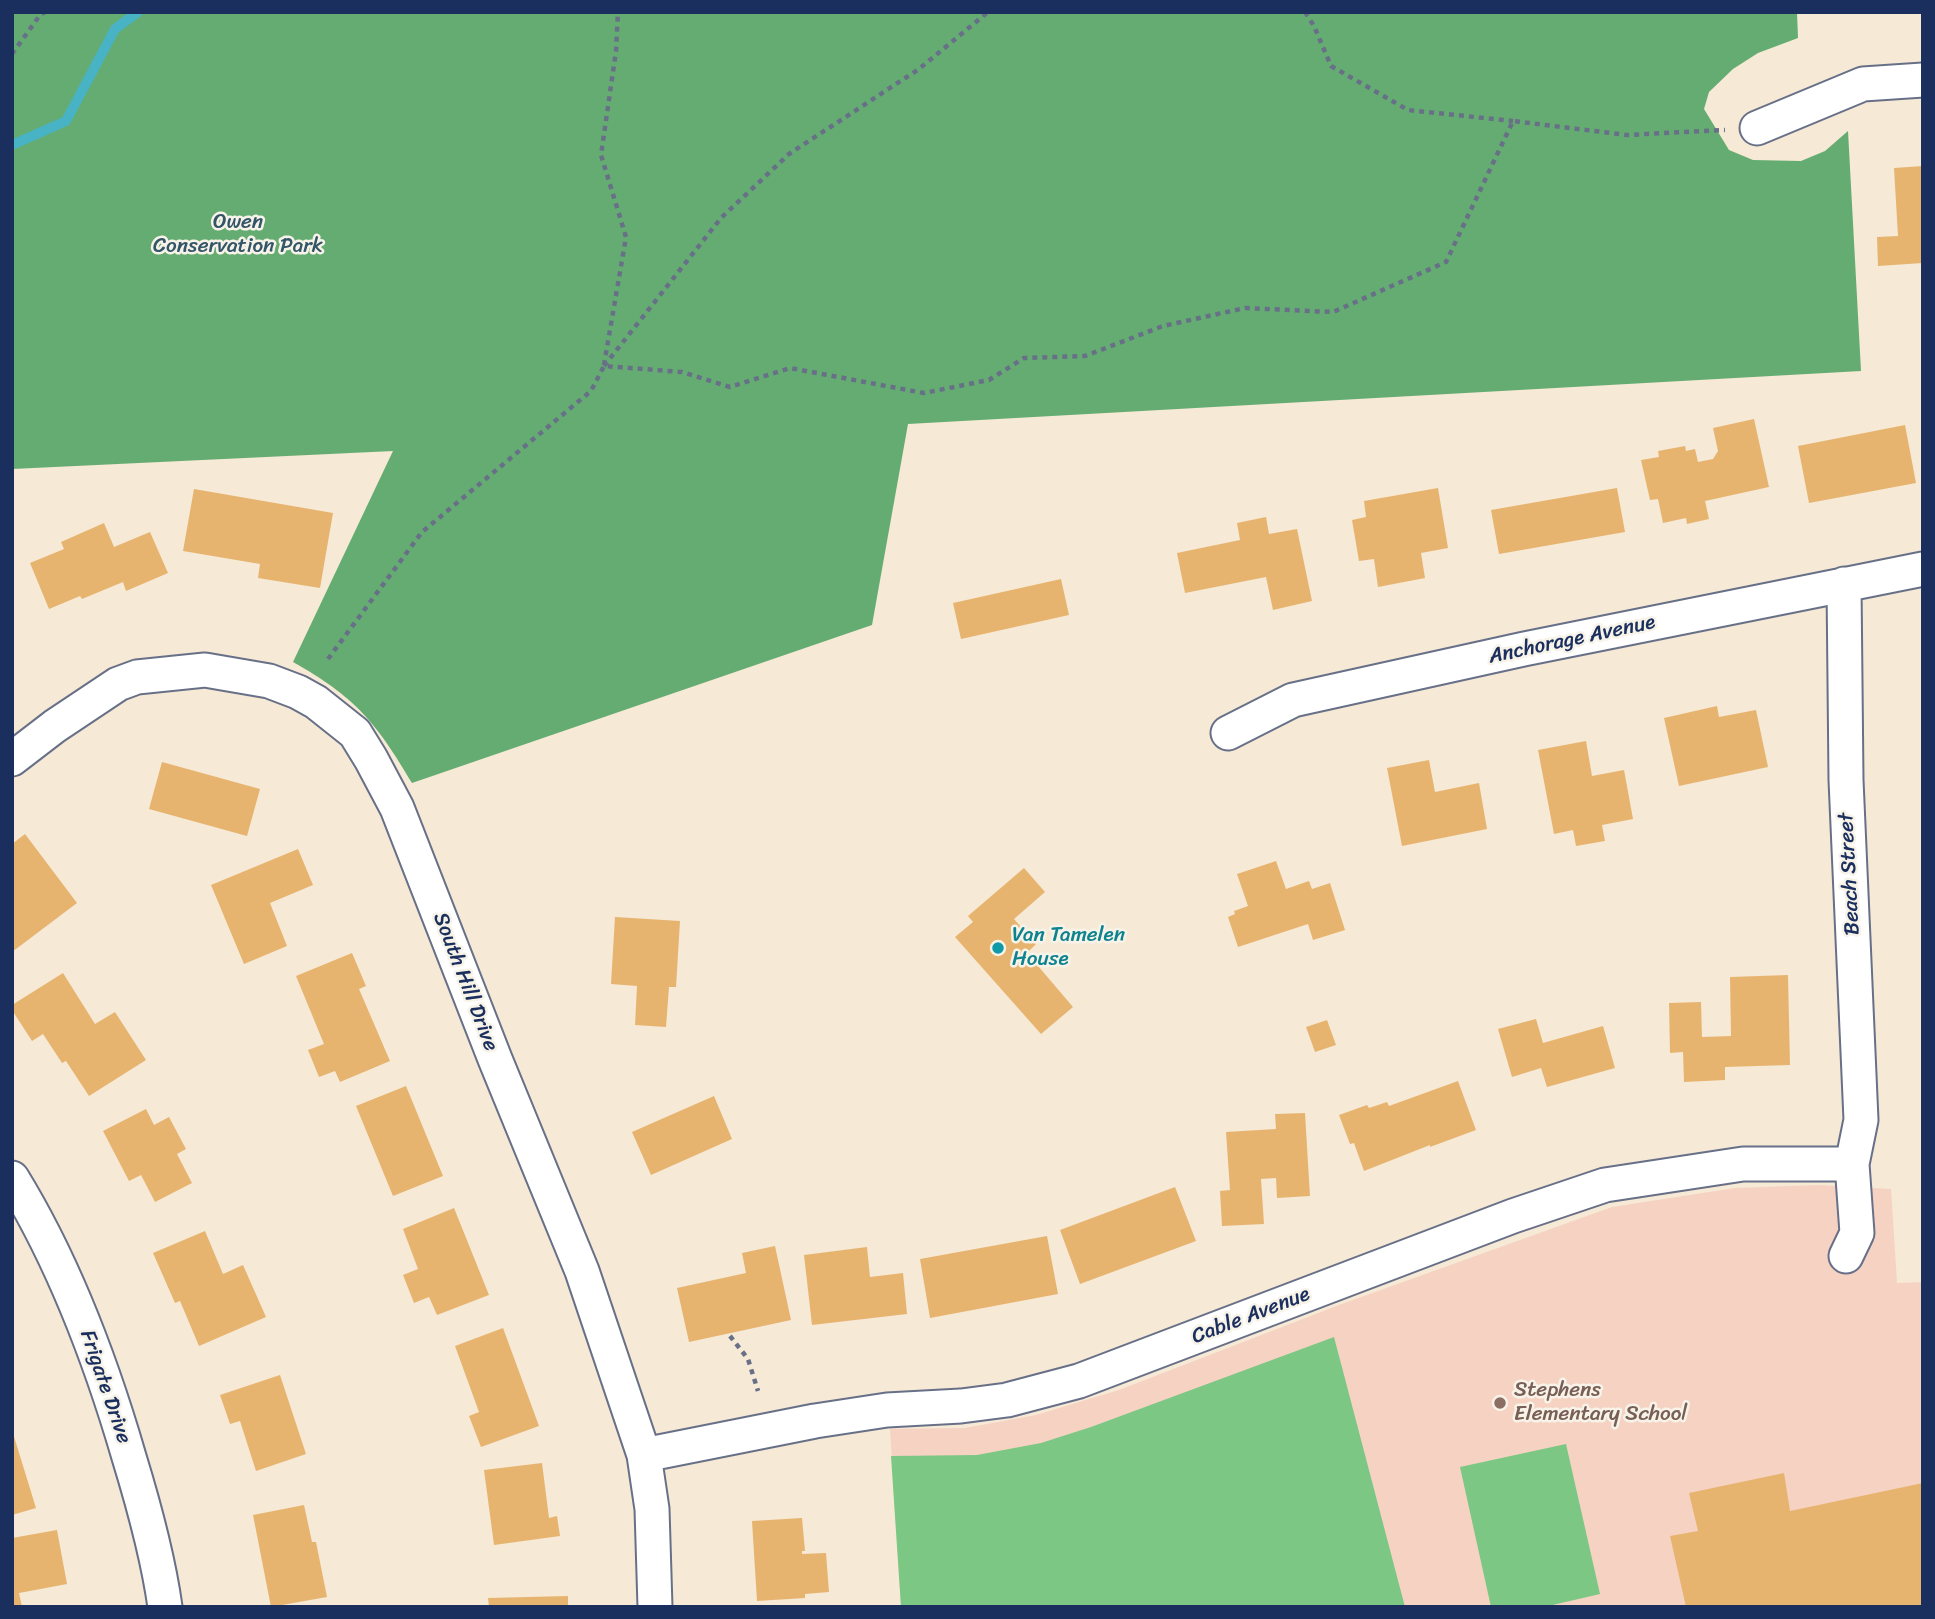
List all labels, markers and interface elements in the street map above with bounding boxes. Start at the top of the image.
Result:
park label: Owen Conservation Park [153,210,323,260]
street label: Anchorage Avenue [1486,610,1658,670]
street label: Beach Street [1834,812,1866,936]
street label: South Hill Drive [427,909,503,1055]
place label: Van Tamelen House [1012,923,1125,973]
marker: Van Tamelen House [990,940,1006,956]
street label: Cable Avenue [1188,1282,1314,1350]
street label: Frigate Drive [74,1327,136,1447]
place label: Stephens Elementary School [1514,1378,1687,1428]
marker: Stephens Elementary School [1492,1395,1508,1411]

